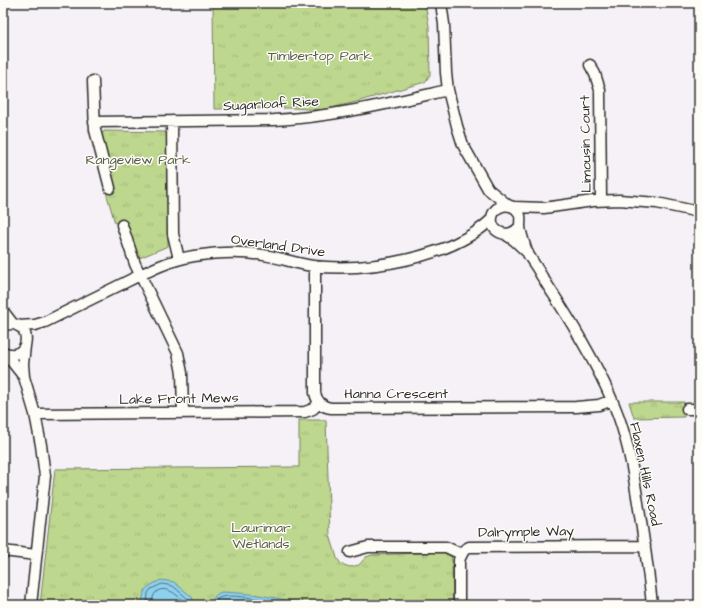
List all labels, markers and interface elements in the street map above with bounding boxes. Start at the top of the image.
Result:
park label: Timbertop Park [268,46,372,66]
street label: Sugarloaf Rise [223,91,320,116]
street label: Limousin Court [575,95,597,193]
park label: Rangeview Park [85,150,191,170]
street label: Overland Drive [230,229,327,263]
street label: Hanna Crescent [344,384,448,404]
street label: Lake Front Mews [119,388,239,410]
street label: Flaxen Hills Road [624,420,666,528]
park label: Laurimar Wetlands [231,518,291,554]
street label: Dalrymple Way [478,521,574,543]

